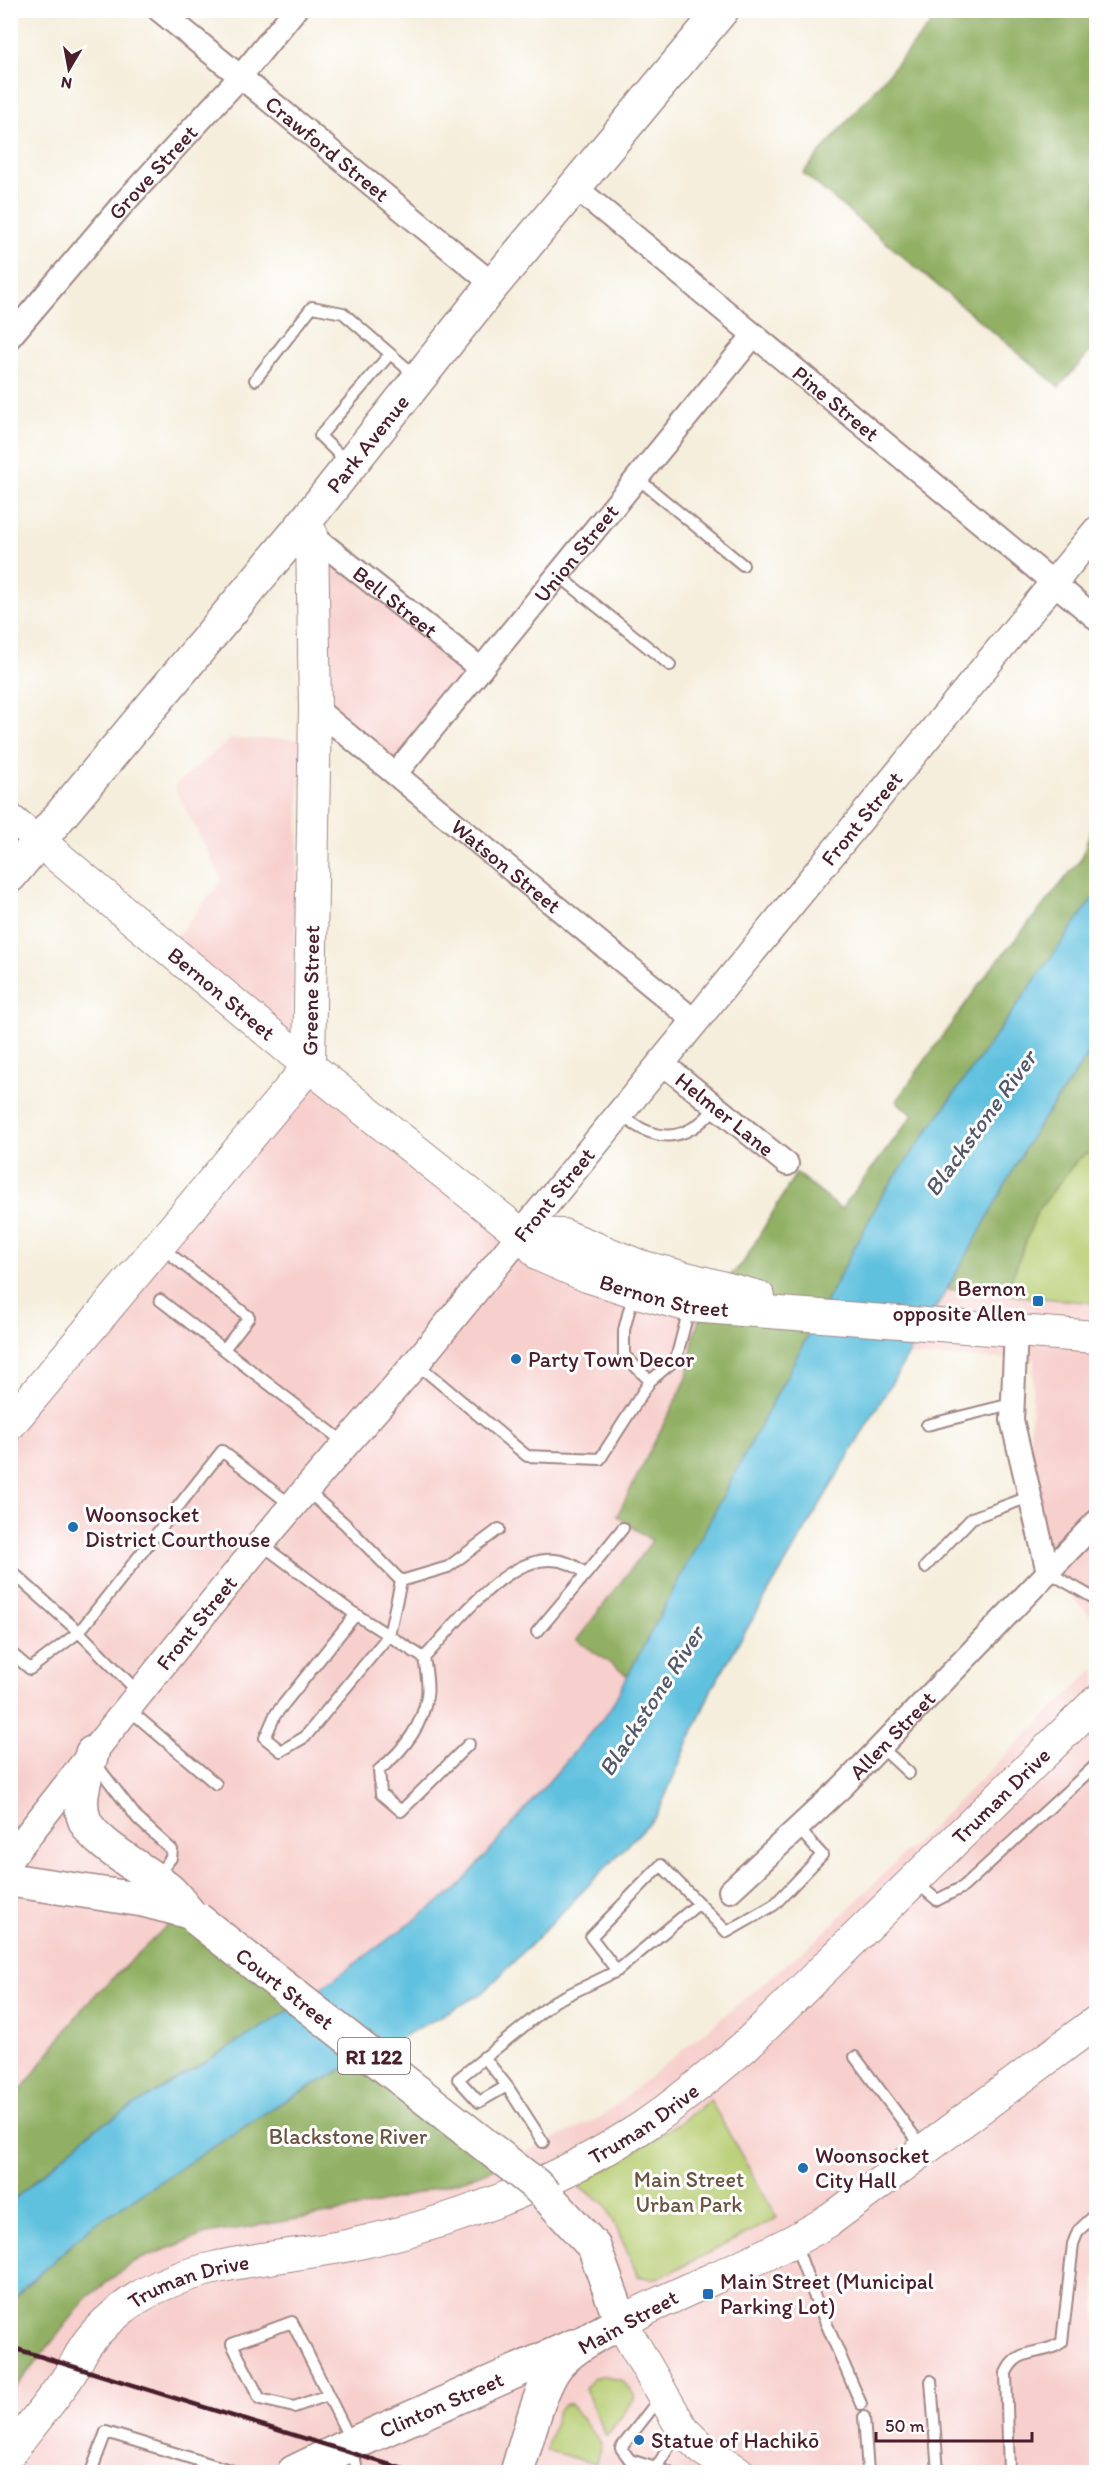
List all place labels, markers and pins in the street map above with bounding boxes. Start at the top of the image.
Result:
place label: Bernon opposite Allen [892,1275,1027,1327]
marker: Bernon opposite Allen [1031,1294,1045,1308]
place label: Party Town Decor [528,1346,695,1373]
marker: Party Town Decor [509,1352,523,1366]
place label: Woonsocket District Courthouse [85,1501,271,1553]
marker: Woonsocket District Courthouse [66,1520,80,1534]
place label: Woonsocket City Hall [815,2142,929,2194]
marker: Woonsocket City Hall [796,2161,810,2175]
place label: Main Street (Municipal Parking Lot) [720,2268,934,2320]
marker: Main Street (Municipal Parking Lot) [701,2287,715,2301]
place label: Statue of Hachikō [651,2427,819,2454]
marker: Statue of Hachikō [632,2433,646,2447]

